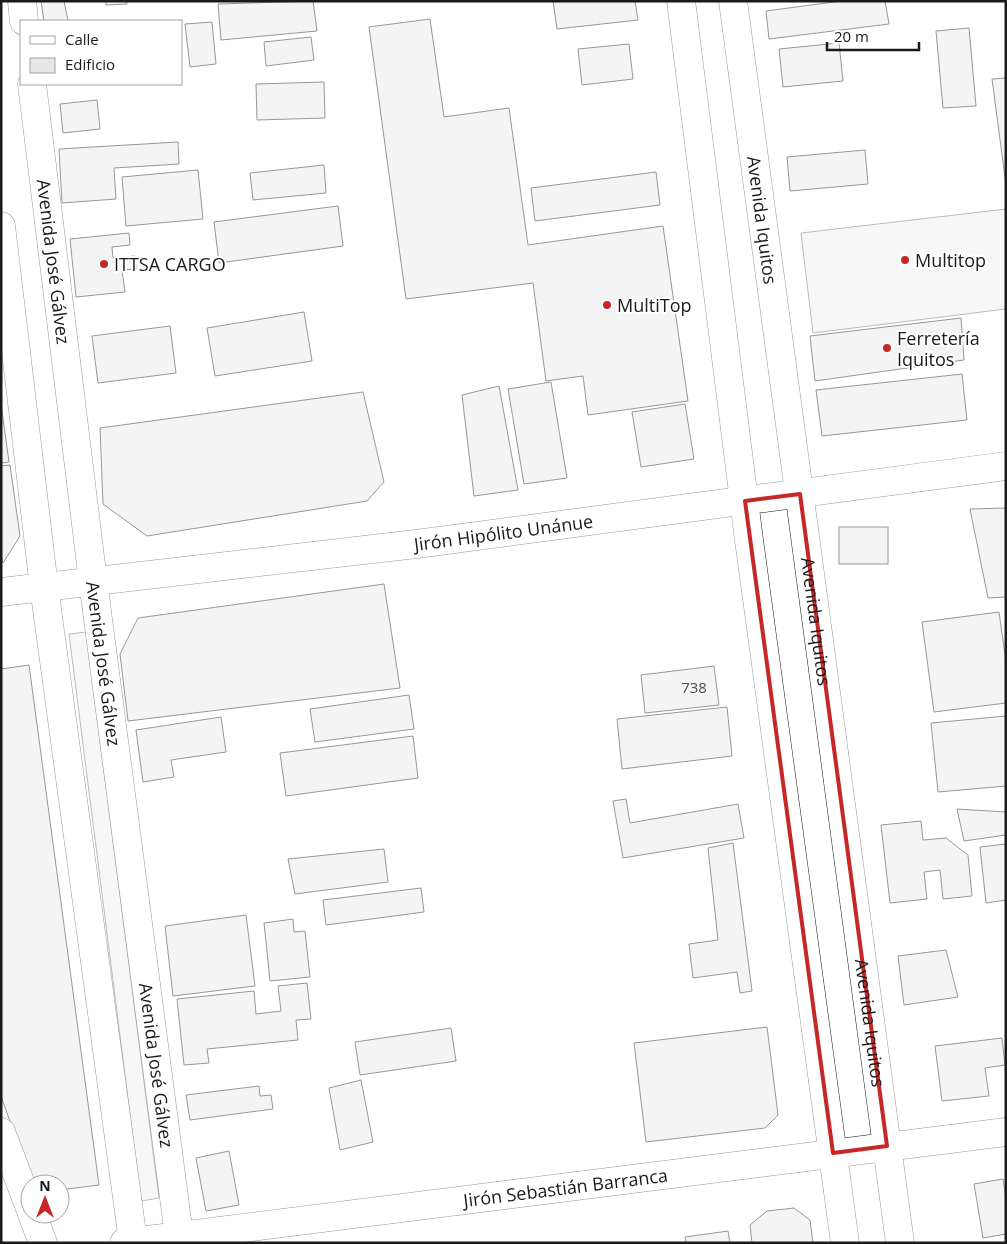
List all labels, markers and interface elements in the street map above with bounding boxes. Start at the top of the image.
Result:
legend [20,20,182,85]
scale bar [827,20,920,52]
text: 20 m [834,26,869,46]
text: Calle [65,29,99,49]
text: Edificio [65,54,115,74]
street label: Avenida Iquitos [742,154,783,286]
street label: Avenida José Gálvez [32,178,76,346]
place label: Multitop [915,248,986,272]
place label: ITTSA CARGO [114,252,226,276]
marker: Multitop [899,254,911,266]
marker: ITTSA CARGO [98,258,110,270]
place label: MultiTop [617,293,692,317]
marker: MultiTop [601,299,613,311]
place label: Ferretería Iquitos [897,326,980,371]
marker: Ferretería Iquitos [881,342,893,354]
street label: Jirón Hipólito Unánue [410,509,594,556]
street label: Avenida Iquitos [796,556,837,687]
street label: Avenida José Gálvez [81,580,127,747]
house number: 738 [681,677,707,697]
street label: Avenida Iquitos [850,957,891,1088]
street label: Avenida José Gálvez [134,981,179,1149]
street label: Jirón Sebastián Barranca [460,1163,669,1212]
north arrow [20,1174,70,1224]
text: N [39,1176,51,1195]

